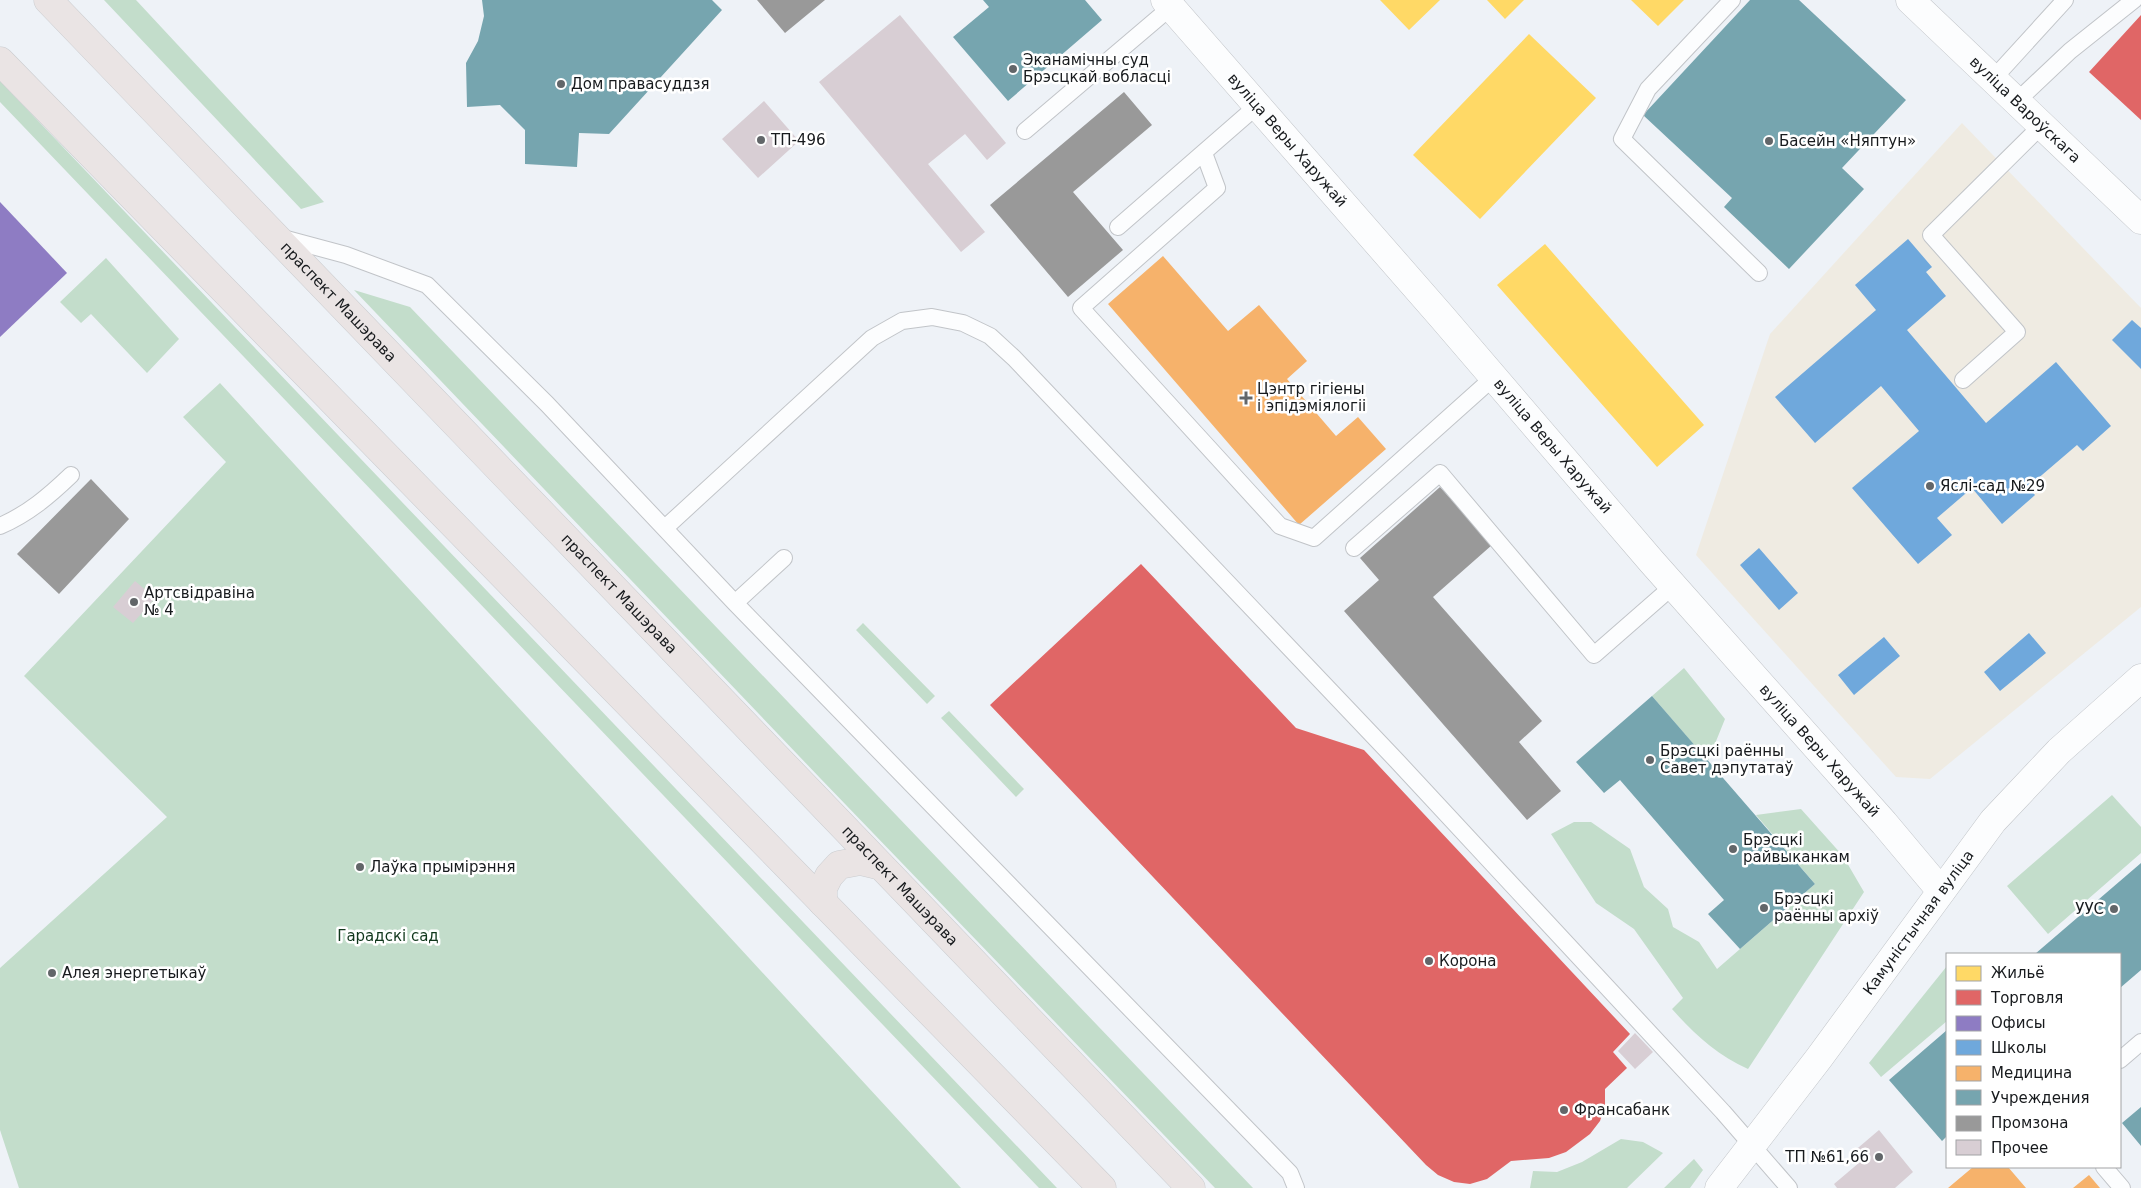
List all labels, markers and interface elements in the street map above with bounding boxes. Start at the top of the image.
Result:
place label: Эканамічны суд Брэсцкай вобласці [1023,51,1171,86]
street label: вуліца Вароўскага [1966,53,2084,167]
marker: Эканамічны суд Брэсцкай вобласці [1007,63,1019,75]
street label: вуліца Веры Харужай [1224,69,1351,211]
place label: Дом правасуддзя [571,75,709,93]
marker: Дом правасуддзя [555,78,567,90]
place label: ТП-496 [770,131,826,149]
place label: Басейн «Няптун» [1779,132,1916,150]
marker: ТП-496 [755,134,767,146]
marker: Басейн «Няптун» [1763,135,1775,147]
street label: праспект Машэрава [277,238,400,366]
street label: вуліца Веры Харужай [1490,375,1615,517]
place label: Цэнтр гігіены і эпідэміялогіі [1257,380,1366,415]
marker: Цэнтр гігіены і эпідэміялогіі [1239,391,1253,405]
place label: Яслі-сад №29 [1940,477,2045,495]
marker: Яслі-сад №29 [1924,480,1936,492]
street label: праспект Машэрава [558,530,681,657]
place label: Артсвідравіна № 4 [144,584,255,619]
marker: Артсвідравіна № 4 [128,596,140,608]
street label: вуліца Веры Харужай [1756,680,1883,821]
place label: Брэсцкі раённы Савет дэпутатаў [1660,742,1793,777]
marker: Брэсцкі раённы Савет дэпутатаў [1644,754,1656,766]
street label: праспект Машэрава [838,822,962,949]
place label: Брэсцкі райвыканкам [1743,831,1850,866]
marker: Брэсцкі райвыканкам [1727,843,1739,855]
street label: Камуністычная вуліца [1859,847,1978,999]
place label: Лаўка прымірэння [370,858,515,876]
marker: Лаўка прымірэння [354,861,366,873]
place label: Брэсцкі раённы архіў [1774,890,1879,925]
place label: УУС [2075,900,2104,918]
marker: Брэсцкі раённы архіў [1758,902,1770,914]
marker: УУС [2108,903,2120,915]
park label: Гарадскі сад [337,927,439,945]
place label: Корона [1439,952,1497,970]
legend [1946,953,2121,1168]
marker: Корона [1423,955,1435,967]
place label: Алея энергетыкаў [62,964,207,982]
text: Жильё [1991,964,2045,982]
marker: Алея энергетыкаў [46,967,58,979]
text: Торговля [1990,989,2063,1007]
text: Офисы [1991,1014,2045,1032]
text: Школы [1991,1039,2047,1057]
text: Медицина [1991,1064,2072,1082]
text: Учреждения [1991,1089,2089,1107]
place label: Франсабанк [1574,1101,1670,1119]
marker: Франсабанк [1558,1104,1570,1116]
text: Промзона [1991,1114,2068,1132]
text: Прочее [1991,1139,2048,1157]
place label: ТП №61,66 [1784,1148,1869,1166]
marker: ТП №61,66 [1873,1151,1885,1163]

